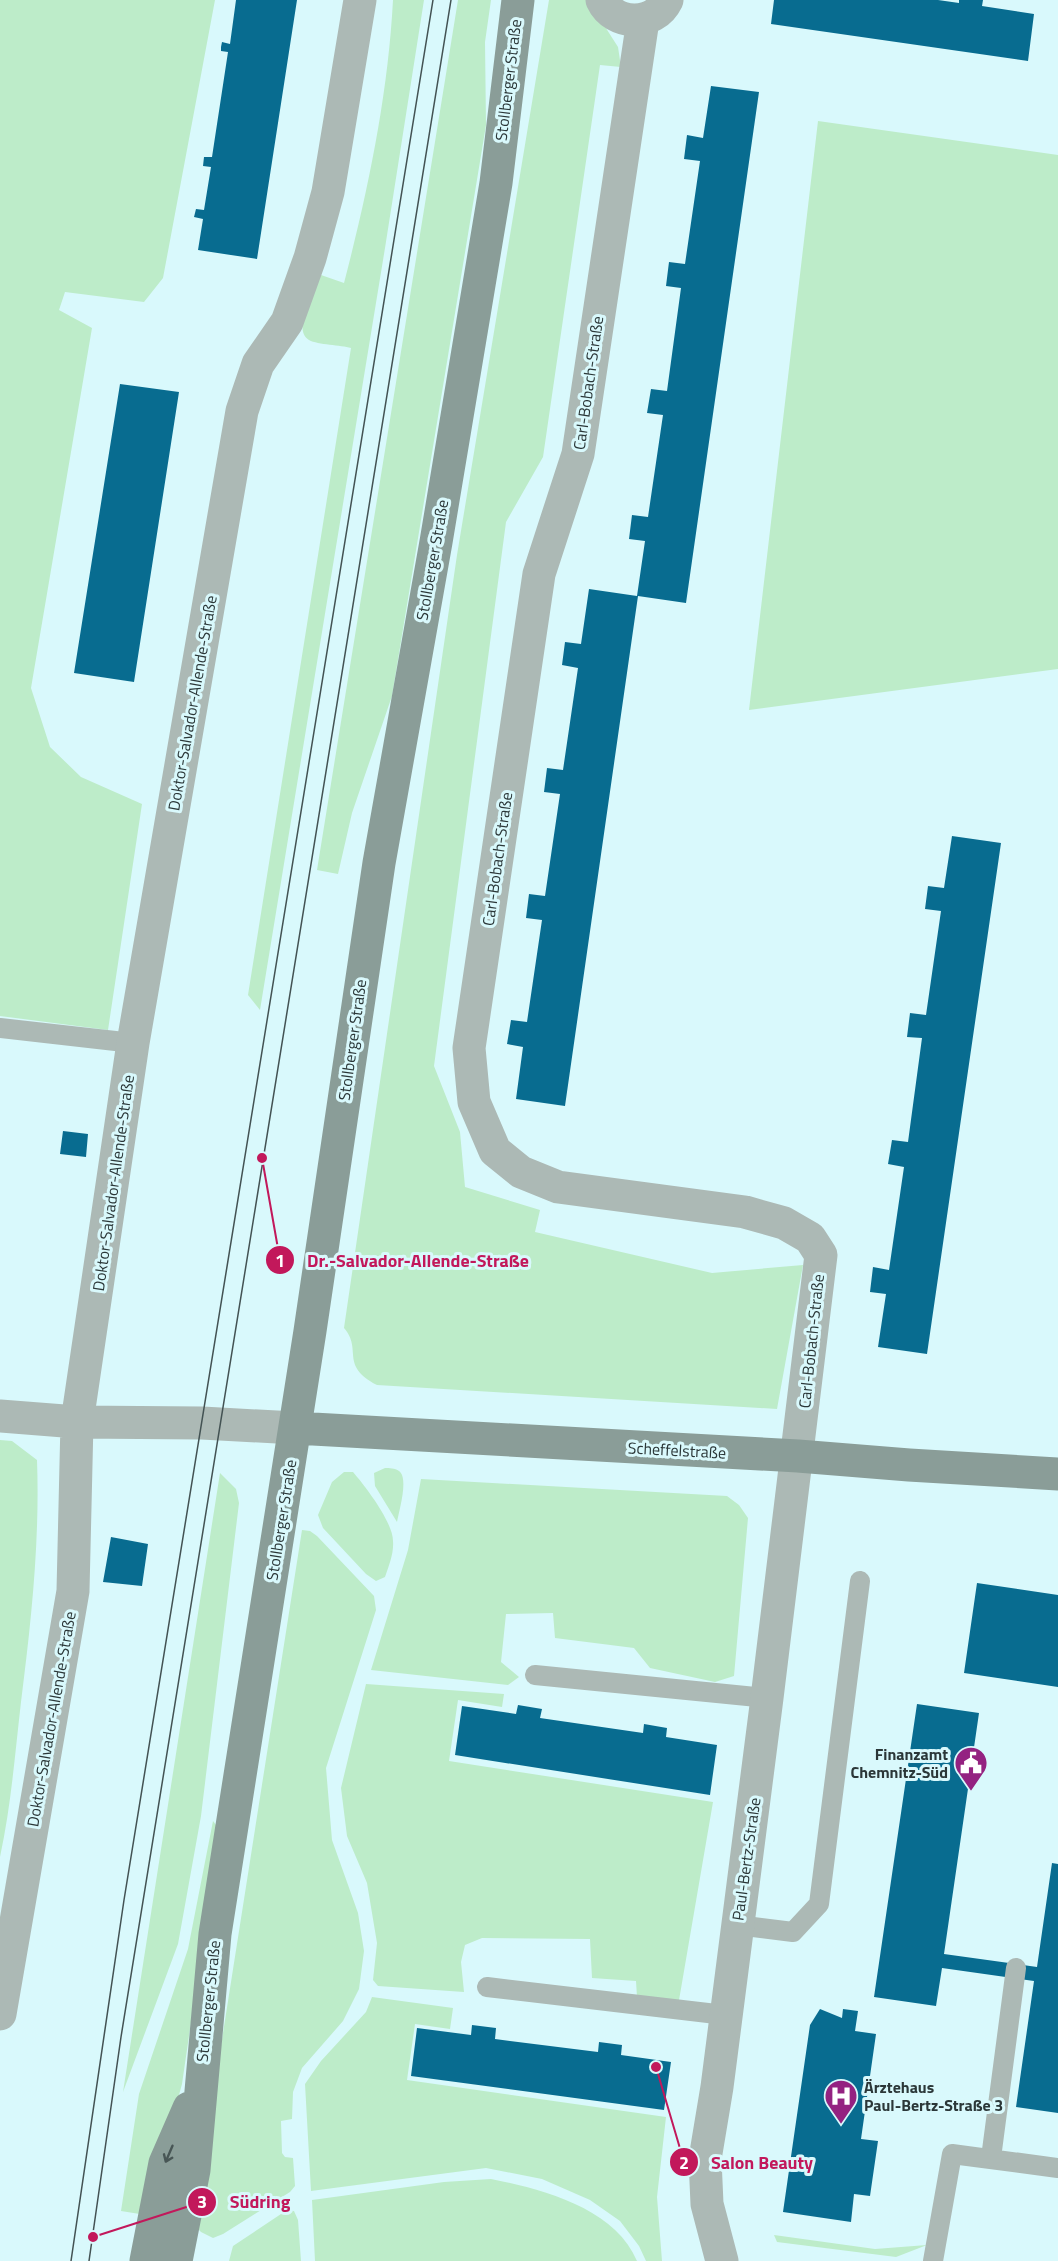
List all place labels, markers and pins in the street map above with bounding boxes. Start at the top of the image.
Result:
callout: Dr.-Salvador-Allende-Straße [265,1242,541,1278]
place label: Finanzamt Chemnitz-Süd [850,1742,948,1784]
public building icon: Finanzamt Chemnitz-Süd [953,1745,989,1792]
place label: Ärztehaus Paul-Bertz-Straße 3 [864,2075,1003,2117]
hospital icon: Ärztehaus Paul-Bertz-Straße 3 [823,2078,859,2125]
callout: Salon Beauty [669,2144,825,2180]
callout: Südring [187,2184,302,2220]

